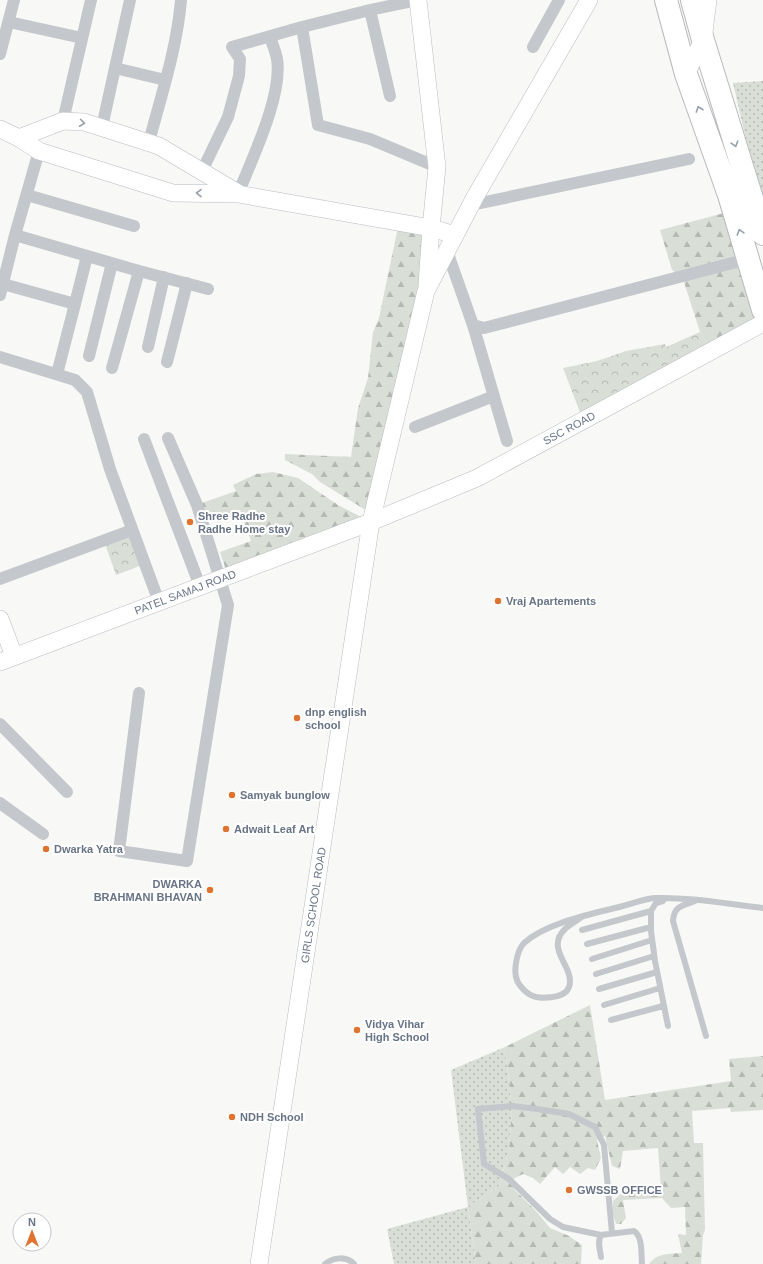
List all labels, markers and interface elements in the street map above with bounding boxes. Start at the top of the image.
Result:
one-way arrow [695,105,703,112]
one-way arrow [79,118,86,127]
one-way arrow [730,141,739,148]
one-way arrow [196,189,202,197]
one-way arrow [736,229,745,236]
street label: SSC ROAD [541,409,597,447]
place label: Shree Radhe Radhe Home stay [198,510,291,535]
marker: Shree Radhe Radhe Home stay [185,517,195,527]
street label: PATEL SAMAJ ROAD [133,567,238,617]
place label: Vraj Apartements [506,595,596,607]
marker: Vraj Apartements [493,596,503,606]
place label: dnp english school [305,706,367,731]
marker: dnp english school [292,713,302,723]
place label: Samyak bunglow [240,789,330,801]
marker: Samyak bunglow [227,790,237,800]
place label: Adwait Leaf Art [234,823,315,835]
marker: Adwait Leaf Art [221,824,231,834]
place label: Dwarka Yatra [54,843,124,855]
marker: Dwarka Yatra [41,844,51,854]
street label: GIRLS SCHOOL ROAD [299,846,328,964]
place label: DWARKA BRAHMANI BHAVAN [94,878,202,903]
marker: DWARKA BRAHMANI BHAVAN [205,885,215,895]
place label: Vidya Vihar High School [365,1018,429,1043]
marker: Vidya Vihar High School [352,1025,362,1035]
place label: NDH School [240,1111,304,1123]
marker: NDH School [227,1112,237,1122]
place label: GWSSB OFFICE [577,1184,662,1196]
marker: GWSSB OFFICE [564,1185,574,1195]
north arrow [12,1212,52,1252]
text: N [28,1216,36,1228]

